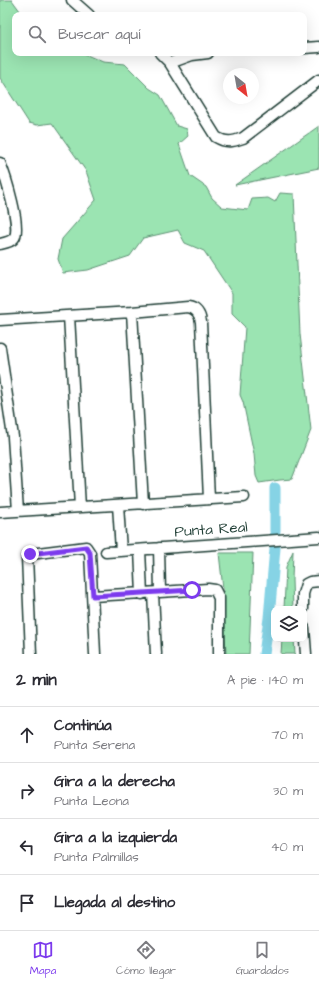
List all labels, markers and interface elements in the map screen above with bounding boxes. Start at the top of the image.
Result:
search box [12,12,307,56]
icon: search [26,23,48,45]
text: Buscar aquí [58,24,140,45]
north arrow [223,68,259,104]
street label: Punta Real [174,516,248,543]
route end [21,545,39,563]
route start [183,581,201,599]
map controls [271,606,307,642]
button: layers [271,606,307,642]
text: 2 min [16,668,57,692]
text: A pie · 140 m [227,671,303,689]
text: Continúa [54,715,112,736]
icon: ahead [16,724,38,746]
text: 70 m [271,726,303,744]
text: Punta Serena [54,736,135,754]
text: Gira a la derecha [54,771,175,792]
icon: right [16,780,38,802]
text: 30 m [273,782,303,800]
text: Punta Leona [54,792,129,810]
text: Gira a la izquierda [54,827,177,848]
icon: left [16,836,38,858]
text: 40 m [271,838,303,856]
text: Punta Palmillas [54,848,139,866]
icon: arrive [16,892,38,914]
text: Llegada al destino [54,892,175,913]
tab: Mapa [30,939,56,978]
tab: Cómo llegar [116,939,176,978]
tab: Guardados [236,939,289,978]

